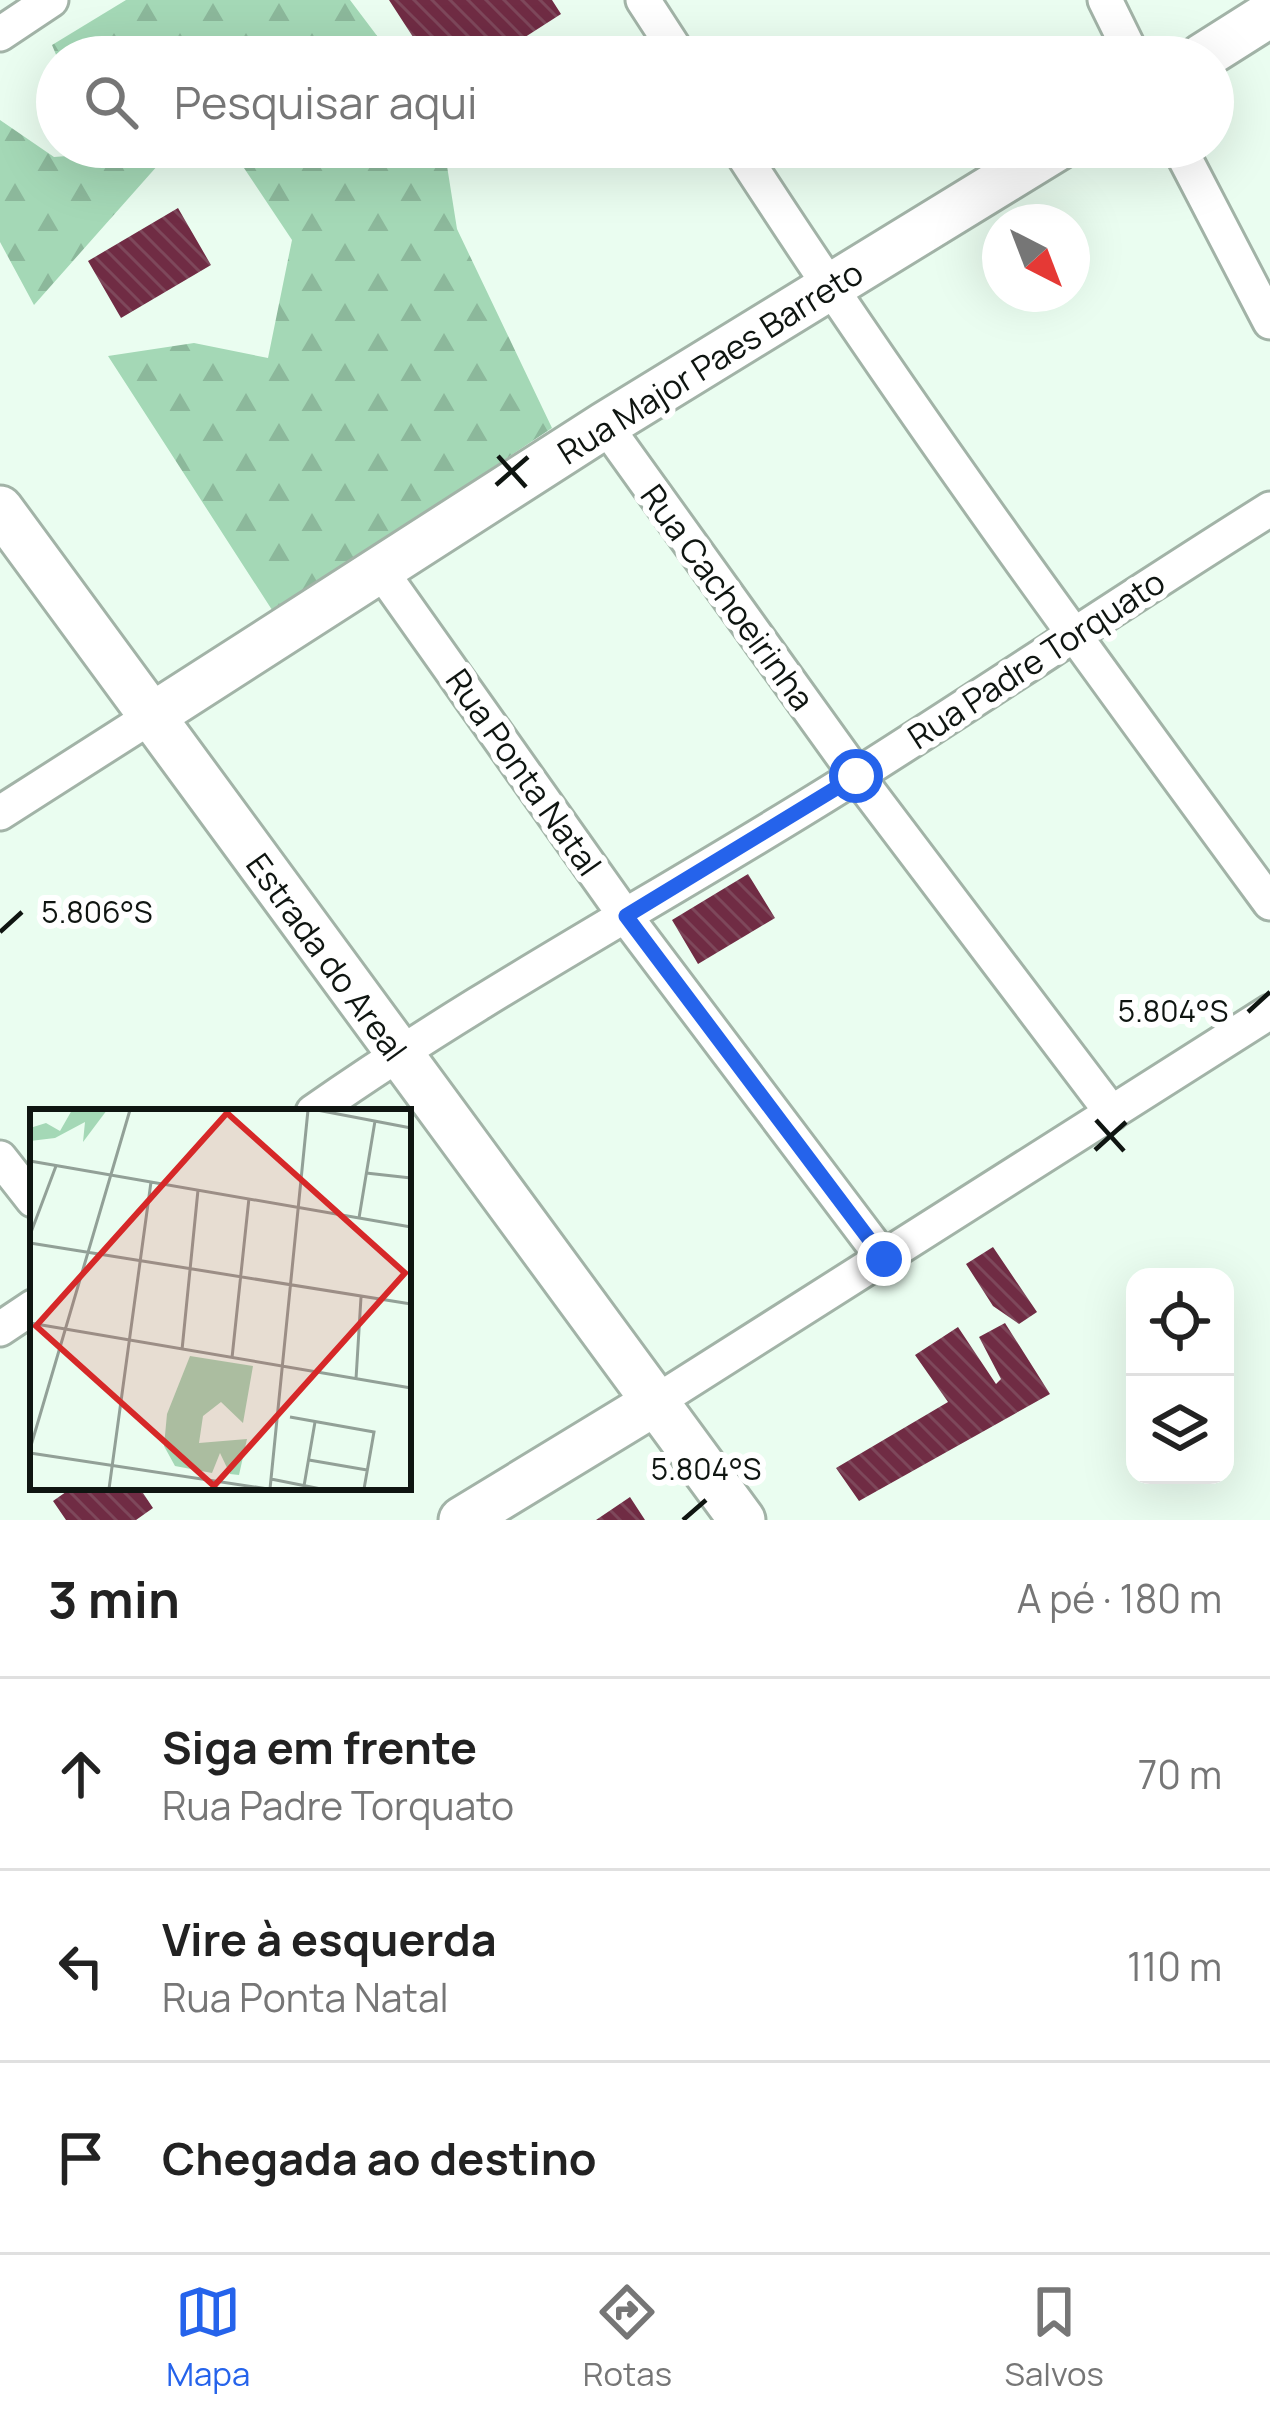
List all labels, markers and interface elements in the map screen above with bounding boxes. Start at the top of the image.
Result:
search box [36,36,1234,168]
icon: search [78,69,144,135]
text: Pesquisar aqui [174,71,478,133]
north arrow [982,204,1090,312]
street label: Rua Major Paes Barreto [549,250,871,474]
street label: Rua Cachoeirinha [631,475,825,719]
street label: Rua Padre Torquato [899,559,1173,759]
street label: Rua Ponta Natal [436,660,612,884]
route start [829,749,883,803]
street label: Estrada do Areal [236,844,418,1070]
text: 5.806°S [41,891,153,932]
text: 5.804°S [1118,990,1228,1031]
inset map [30,1109,411,1490]
route end [857,1232,911,1286]
map controls [1126,1268,1234,1484]
button: locate [1126,1268,1234,1376]
button: layers [1126,1376,1234,1484]
text: 5.804°S [651,1448,761,1489]
text: 3 min [48,1564,180,1633]
text: A pé · 180 m [1017,1571,1222,1625]
text: Siga em frente [162,1716,477,1778]
icon: ahead [48,1741,114,1807]
text: 70 m [1138,1747,1222,1801]
text: Rua Padre Torquato [162,1778,514,1832]
text: Vire à esquerda [162,1908,497,1970]
icon: left [48,1933,114,1999]
text: 110 m [1127,1939,1222,1993]
text: Rua Ponta Natal [162,1970,449,2024]
icon: arrive [48,2125,114,2191]
text: Chegada ao destino [162,2127,596,2189]
tab: Mapa [166,2279,250,2396]
tab: Rotas [583,2279,672,2396]
tab: Salvos [1005,2279,1104,2396]

